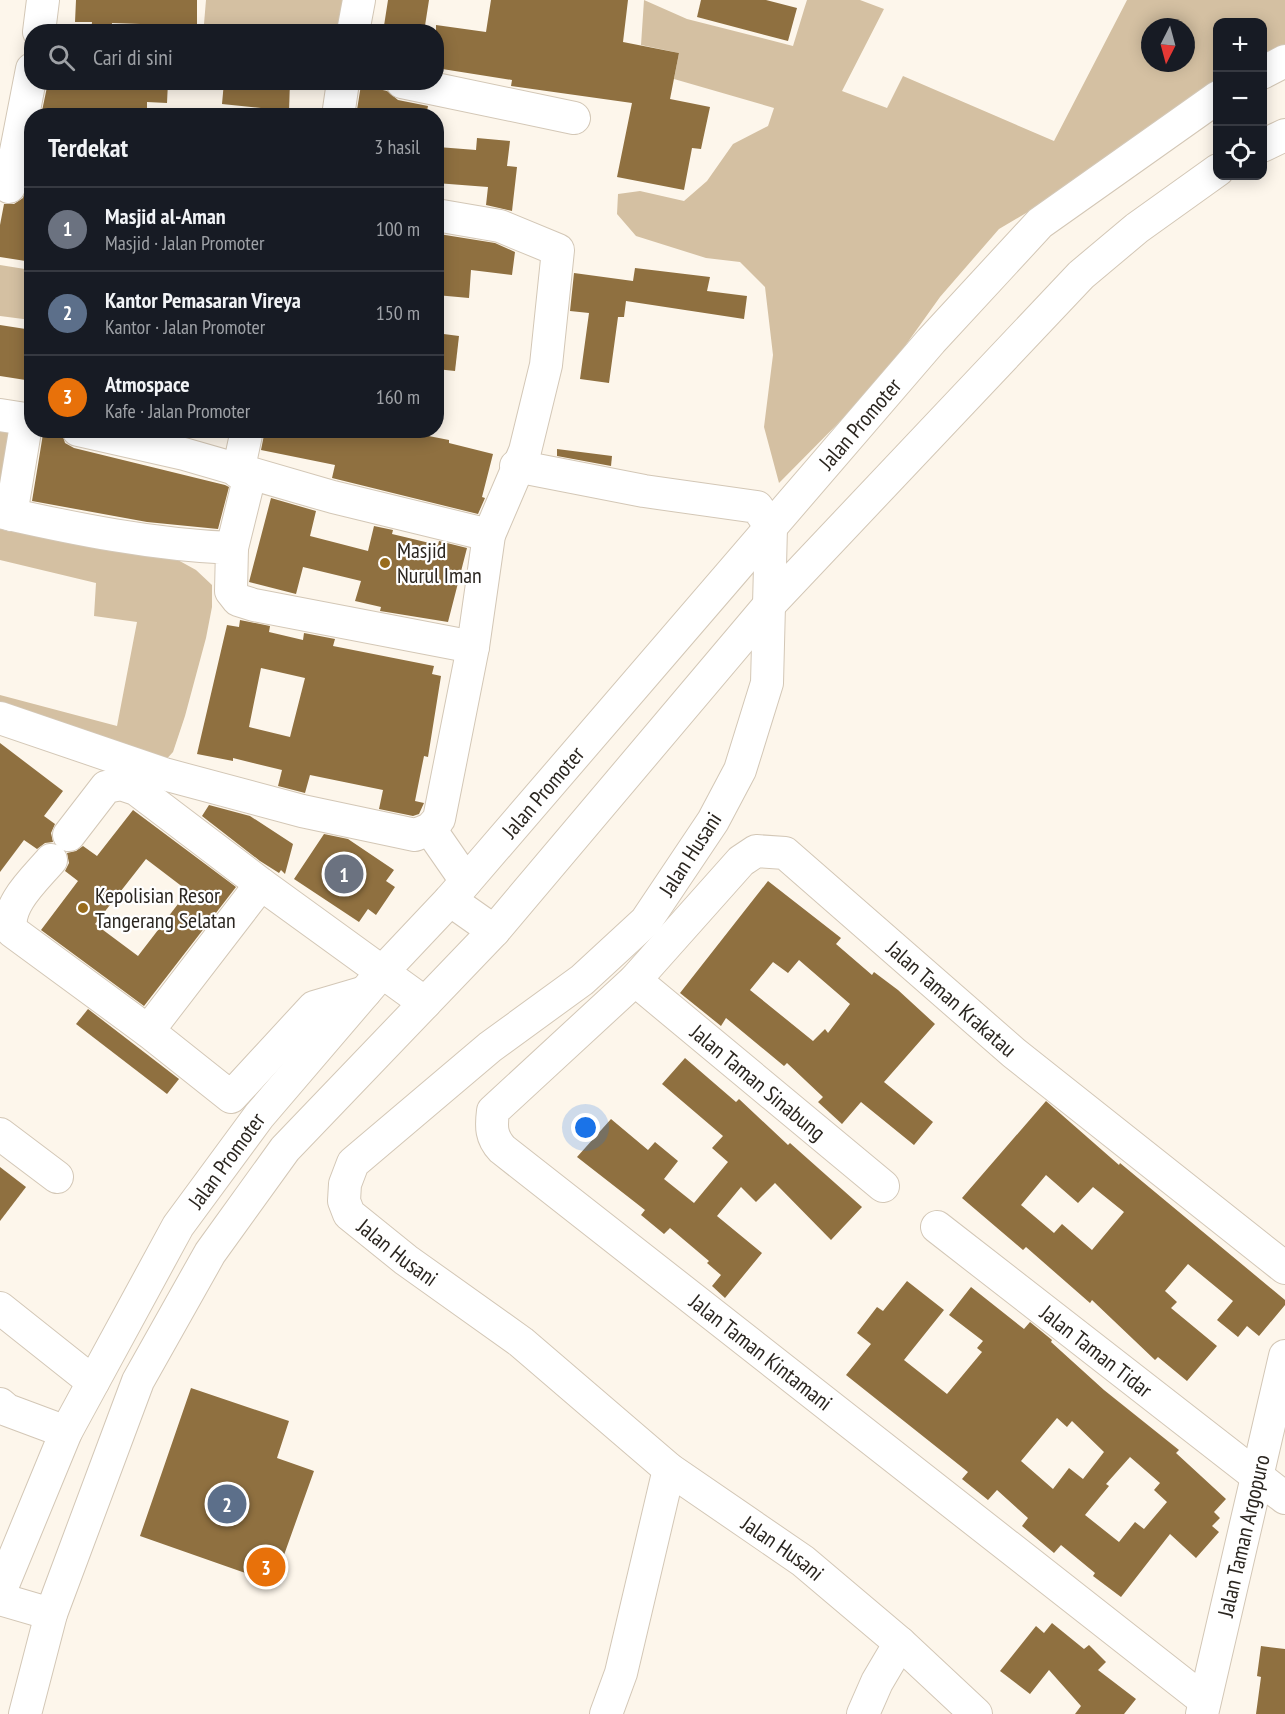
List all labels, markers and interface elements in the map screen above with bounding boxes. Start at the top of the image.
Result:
north arrow [1141,18,1195,72]
map controls [1213,18,1267,180]
button: + [1213,18,1267,72]
search box [24,24,444,90]
icon: search [45,41,78,74]
text: Cari di sini [93,43,173,71]
button: − [1213,72,1267,126]
button: locate [1213,126,1267,180]
text: Terdekat [48,131,128,164]
text: 3 hasil [374,134,420,160]
text: Masjid al-Aman [105,202,226,230]
text: 1 [63,216,72,242]
text: 100 m [376,216,420,242]
text: Masjid · Jalan Promoter [105,230,264,256]
text: Kantor Pemasaran Vireya [105,286,301,314]
text: 2 [63,300,72,326]
text: 150 m [376,300,420,326]
text: Kantor · Jalan Promoter [105,314,265,340]
text: Atmospace [105,370,190,398]
street label: Jalan Promoter [812,372,907,476]
text: 3 [63,384,72,410]
text: 160 m [376,384,420,410]
text: Kafe · Jalan Promoter [105,398,250,424]
place label: Masjid Nurul Iman [397,536,482,589]
marker: Masjid Nurul Iman [378,556,392,570]
street label: Jalan Promoter [495,740,590,844]
street label: Jalan Husani [652,807,727,902]
pin: 1 [324,852,364,896]
place label: Kepolisian Resor Tangerang Selatan [95,881,236,934]
marker: Kepolisian Resor Tangerang Selatan [76,901,90,915]
street label: Jalan Taman Krakatau [880,934,1022,1063]
street label: Jalan Taman Sinabung [684,1017,831,1146]
street label: Jalan Promoter [181,1107,271,1215]
your location [571,1113,600,1142]
street label: Jalan Husani [351,1212,443,1292]
street label: Jalan Taman Kintamani [683,1287,838,1416]
street label: Jalan Taman Tidar [1034,1298,1158,1403]
street label: Jalan Taman Argopuro [1211,1452,1276,1621]
pin: 2 [208,1482,246,1526]
street label: Jalan Husani [735,1509,830,1587]
pin: 3 [246,1544,286,1590]

